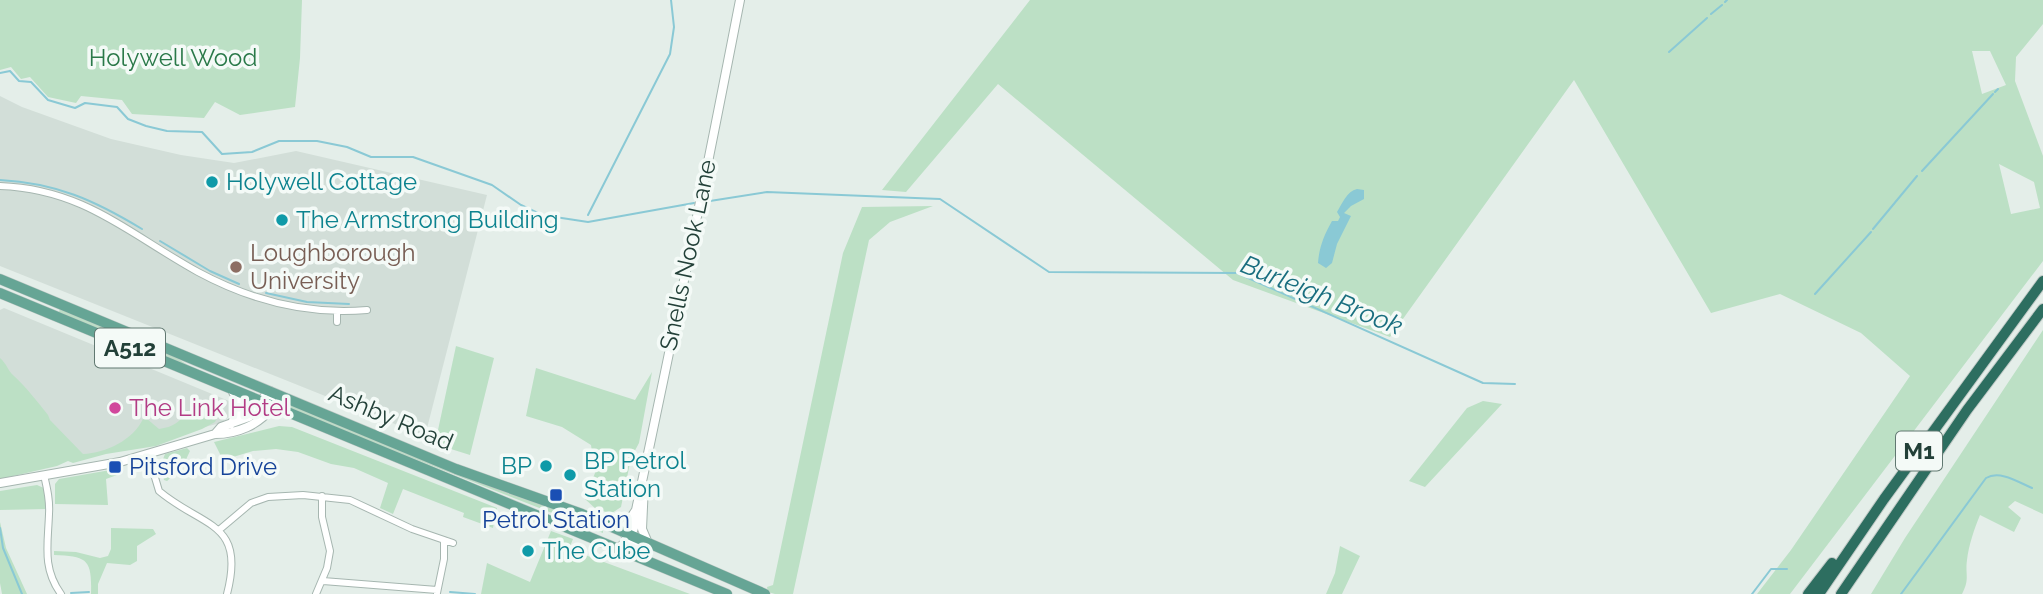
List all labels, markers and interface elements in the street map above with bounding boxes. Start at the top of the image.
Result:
park label: Holywell Wood [89,43,257,72]
street label: Snells Nook Lane [653,157,722,353]
place label: Holywell Cottage [226,167,417,196]
marker: Holywell Cottage [204,174,220,190]
place label: The Armstrong Building [296,205,559,234]
marker: The Armstrong Building [274,212,290,228]
place label: Loughborough University [250,238,416,295]
water label: Burleigh Brook [1237,249,1407,341]
marker: Loughborough University [228,259,244,275]
road number: A512 [95,328,165,368]
street label: Ashby Road [325,378,458,457]
place label: The Link Hotel [129,393,290,422]
marker: The Link Hotel [107,400,123,416]
road number: M1 [1896,432,1942,471]
place label: BP Petrol Station [584,446,686,503]
place label: BP [501,451,532,480]
place label: Pitsford Drive [129,452,277,481]
marker: BP [538,458,554,474]
marker: Pitsford Drive [107,459,123,475]
marker: BP Petrol Station [562,467,578,483]
marker: Petrol Station [548,487,564,503]
place label: Petrol Station [482,505,630,534]
place label: The Cube [542,536,650,565]
marker: The Cube [520,543,536,559]

